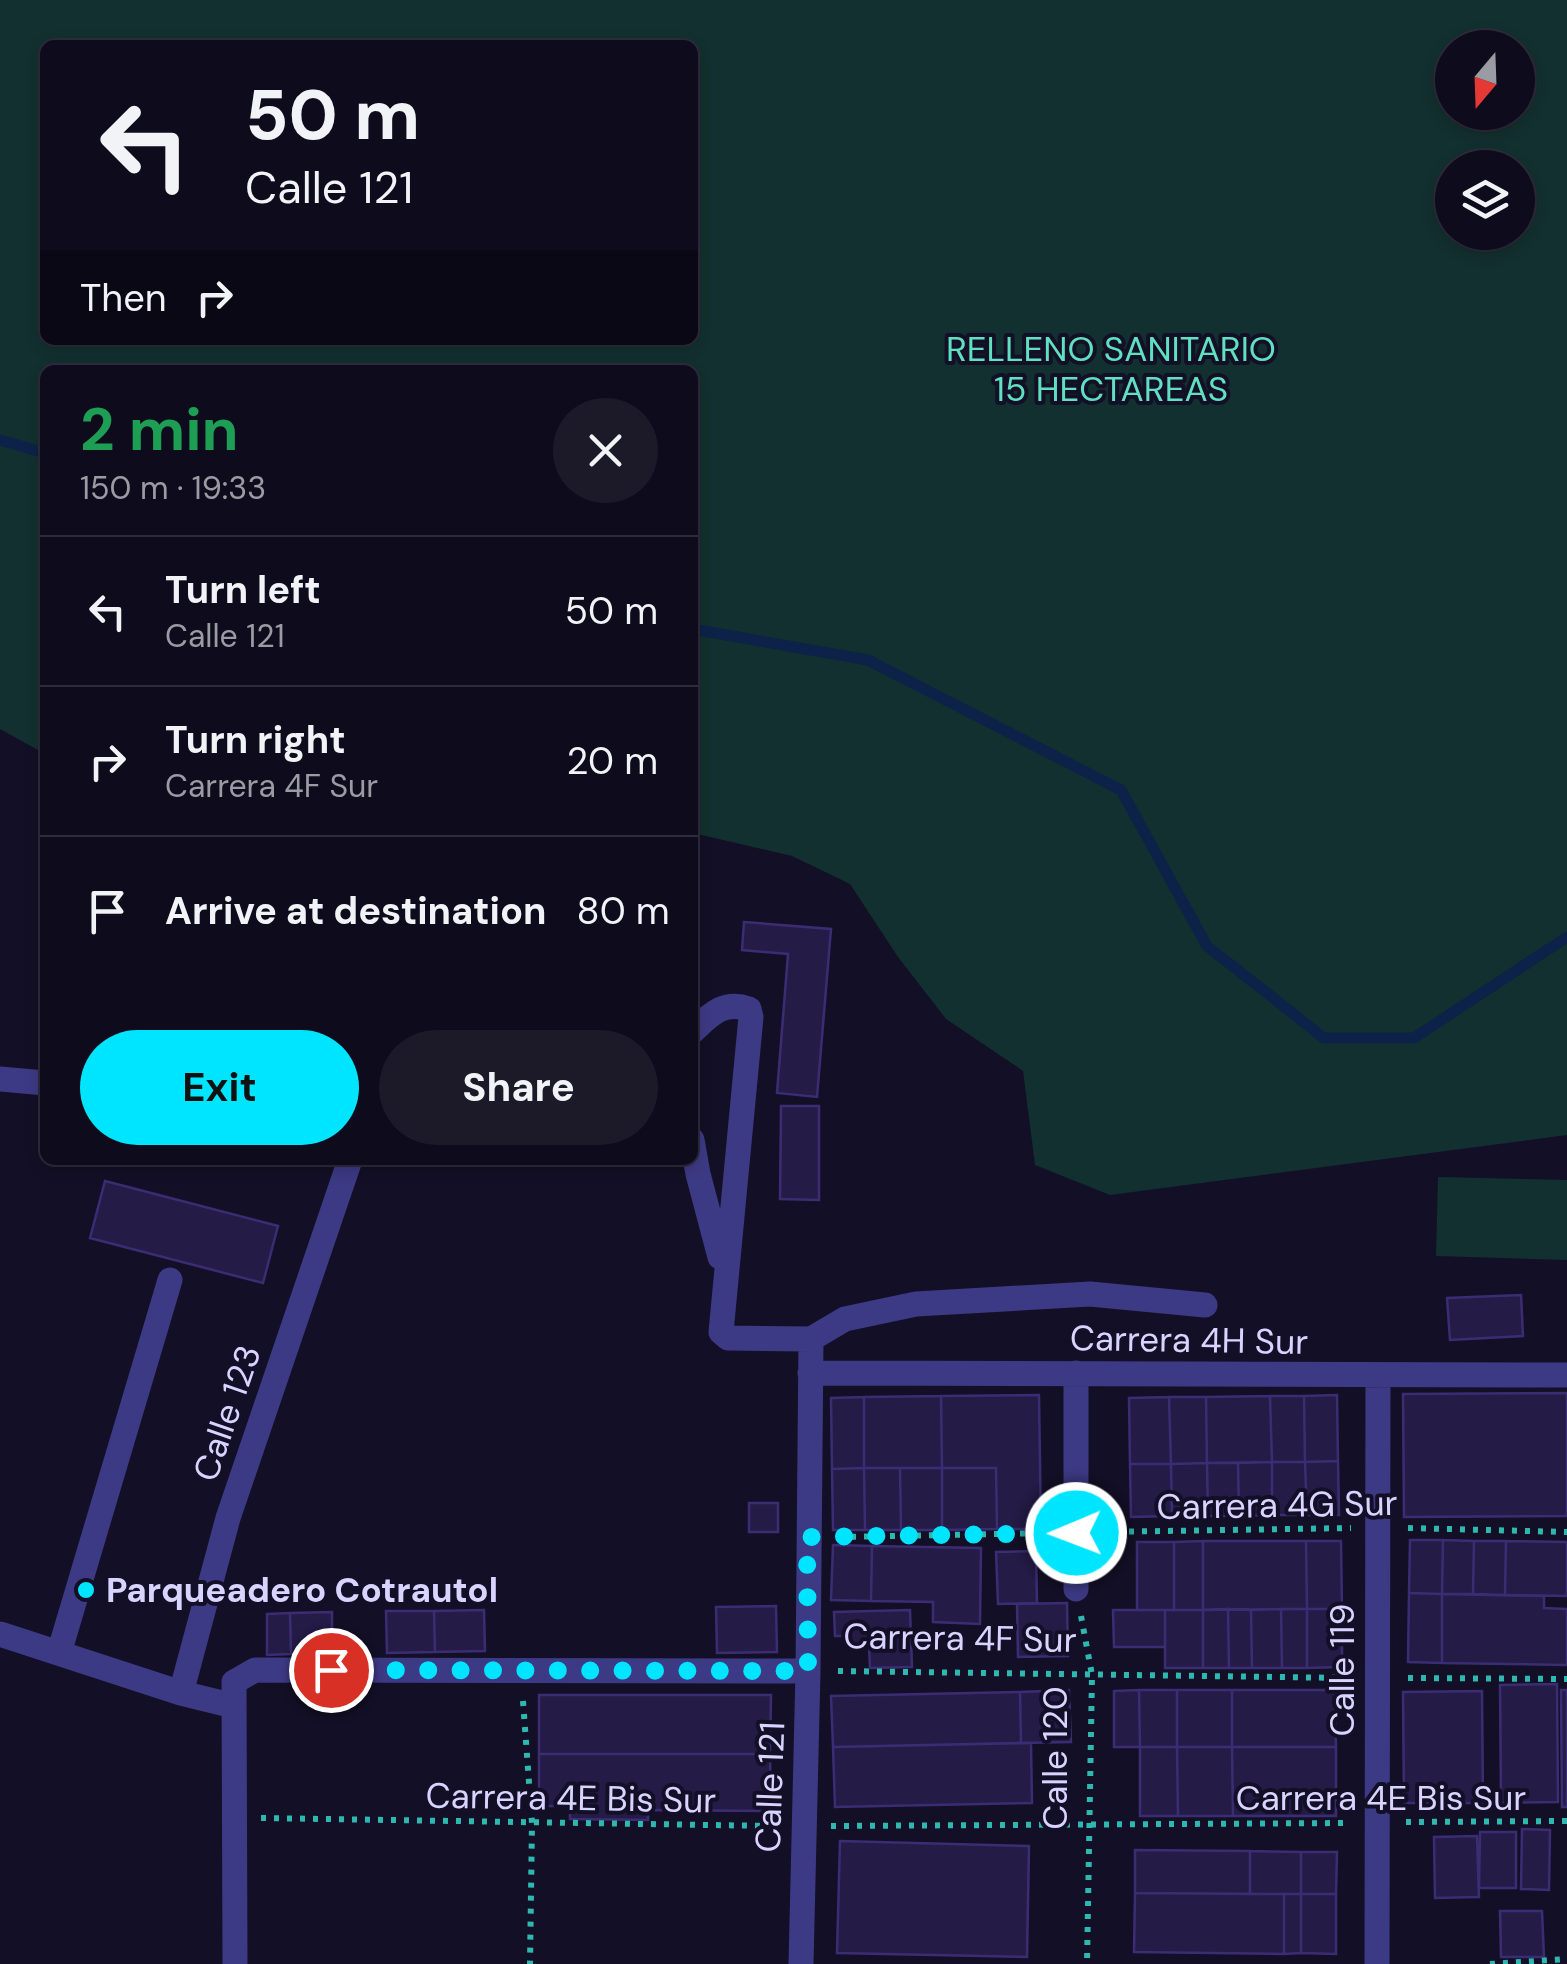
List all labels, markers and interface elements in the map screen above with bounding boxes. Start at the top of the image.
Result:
north arrow [1435,30,1535,130]
map controls [1435,30,1535,250]
text: 50 m [245,70,420,161]
icon: left [80,80,210,210]
button: layers [1435,150,1535,250]
text: Calle 121 [245,158,413,217]
icon: right [187,270,242,325]
text: Then [80,273,167,323]
park label: RELLENO SANITARIO 15 HECTAREAS [946,326,1276,412]
text: 2 min [80,390,239,469]
button: close [553,398,658,503]
text: 150 m · 19:33 [80,467,266,509]
text: Turn left [165,565,321,615]
icon: left [80,584,135,639]
text: 50 m [565,586,658,636]
text: Calle 121 [165,615,285,657]
text: Turn right [165,715,346,765]
icon: right [80,734,135,789]
text: 20 m [567,736,658,786]
text: Carrera 4F Sur [165,765,378,807]
icon: arrive [80,884,135,939]
text: Arrive at destination [165,886,547,936]
text: 80 m [577,886,670,936]
button: Exit [80,1030,359,1145]
button: Share [379,1030,658,1145]
street label: Carrera 4H Sur [1069,1315,1309,1365]
street label: Calle 123 [182,1339,272,1487]
street label: Carrera 4G Sur [1156,1480,1398,1530]
position arrow [1024,1481,1128,1585]
place label: Parqueadero Cotrautol [106,1567,498,1613]
marker: Parqueadero Cotrautol [75,1579,97,1601]
street label: Calle 119 [1319,1604,1365,1736]
street label: Carrera 4F Sur [843,1613,1077,1663]
pin [289,1628,374,1713]
icon: arrive [304,1643,359,1698]
street label: Calle 120 [1032,1686,1078,1830]
street label: Calle 121 [745,1721,795,1853]
street label: Carrera 4E Bis Sur [425,1772,717,1824]
street label: Carrera 4E Bis Sur [1236,1775,1526,1821]

